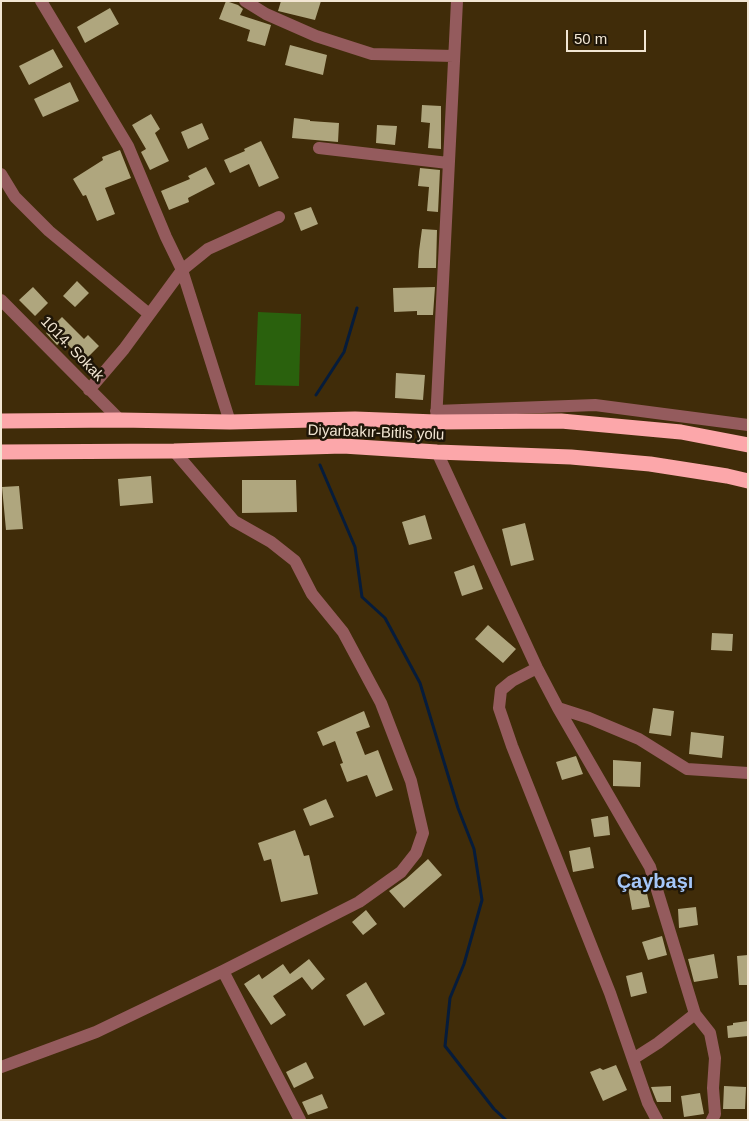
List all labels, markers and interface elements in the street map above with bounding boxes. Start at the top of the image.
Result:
scale bar [569,20,649,52]
text: 50 m [574,30,607,47]
street label: 1014. Sokak [37,313,107,385]
street label: Diyarbakır-Bitlis yolu [307,422,445,444]
district label: Çaybaşı [617,870,693,894]

